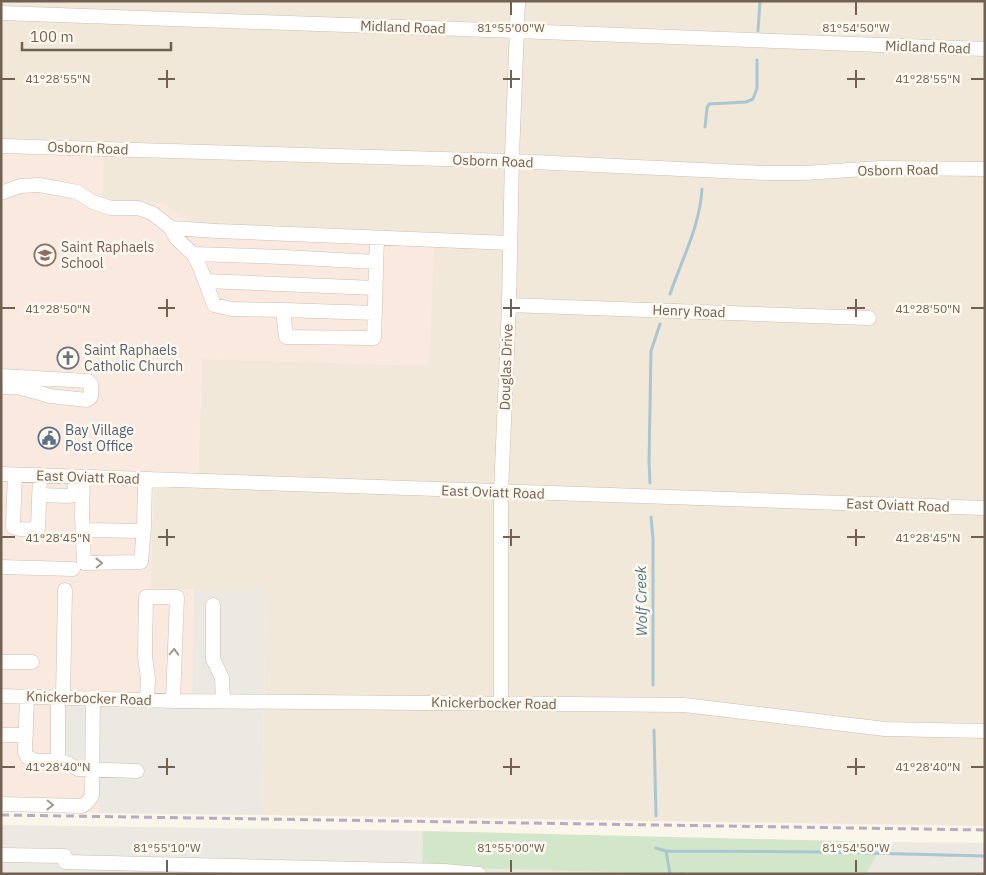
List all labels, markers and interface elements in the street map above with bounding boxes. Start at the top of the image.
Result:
street label: Midland Road [360,17,446,37]
scale bar [22,20,171,52]
text: 81°55'00"W [477,20,545,35]
text: 81°54'50"W [822,20,890,35]
text: 100 m [30,27,74,46]
street label: Midland Road [885,37,971,57]
text: 41°28'55"N [25,71,91,86]
text: 41°28'55"N [895,71,961,86]
street label: Osborn Road [47,138,129,158]
street label: Osborn Road [452,151,534,171]
street label: Osborn Road [857,160,939,180]
place label: Saint Raphaels School [61,238,155,272]
school or university icon: Saint Raphaels School [33,243,57,267]
text: 41°28'50"N [25,301,91,316]
street label: Henry Road [652,301,726,321]
text: 41°28'50"N [895,301,961,316]
street label: Douglas Drive [495,323,517,411]
place label: Saint Raphaels Catholic Church [84,341,183,375]
church icon: Saint Raphaels Catholic Church [56,346,80,370]
place label: Bay Village Post Office [65,421,134,455]
public building icon: Bay Village Post Office [37,426,61,450]
street label: East Oviatt Road [36,466,140,488]
street label: East Oviatt Road [441,481,545,503]
street label: East Oviatt Road [846,494,950,516]
text: 41°28'45"N [25,530,91,545]
text: 41°28'45"N [895,530,961,545]
one-way arrow [96,558,103,568]
water label: Wolf Creek [631,565,651,636]
one-way arrow [169,648,180,656]
street label: Knickerbocker Road [26,687,152,709]
street label: Knickerbocker Road [431,693,557,713]
text: 41°28'40"N [25,759,91,774]
text: 41°28'40"N [895,759,961,774]
one-way arrow [46,800,54,810]
text: 81°55'10"W [133,840,201,855]
text: 81°55'00"W [477,840,545,855]
text: 81°54'50"W [822,840,890,855]

